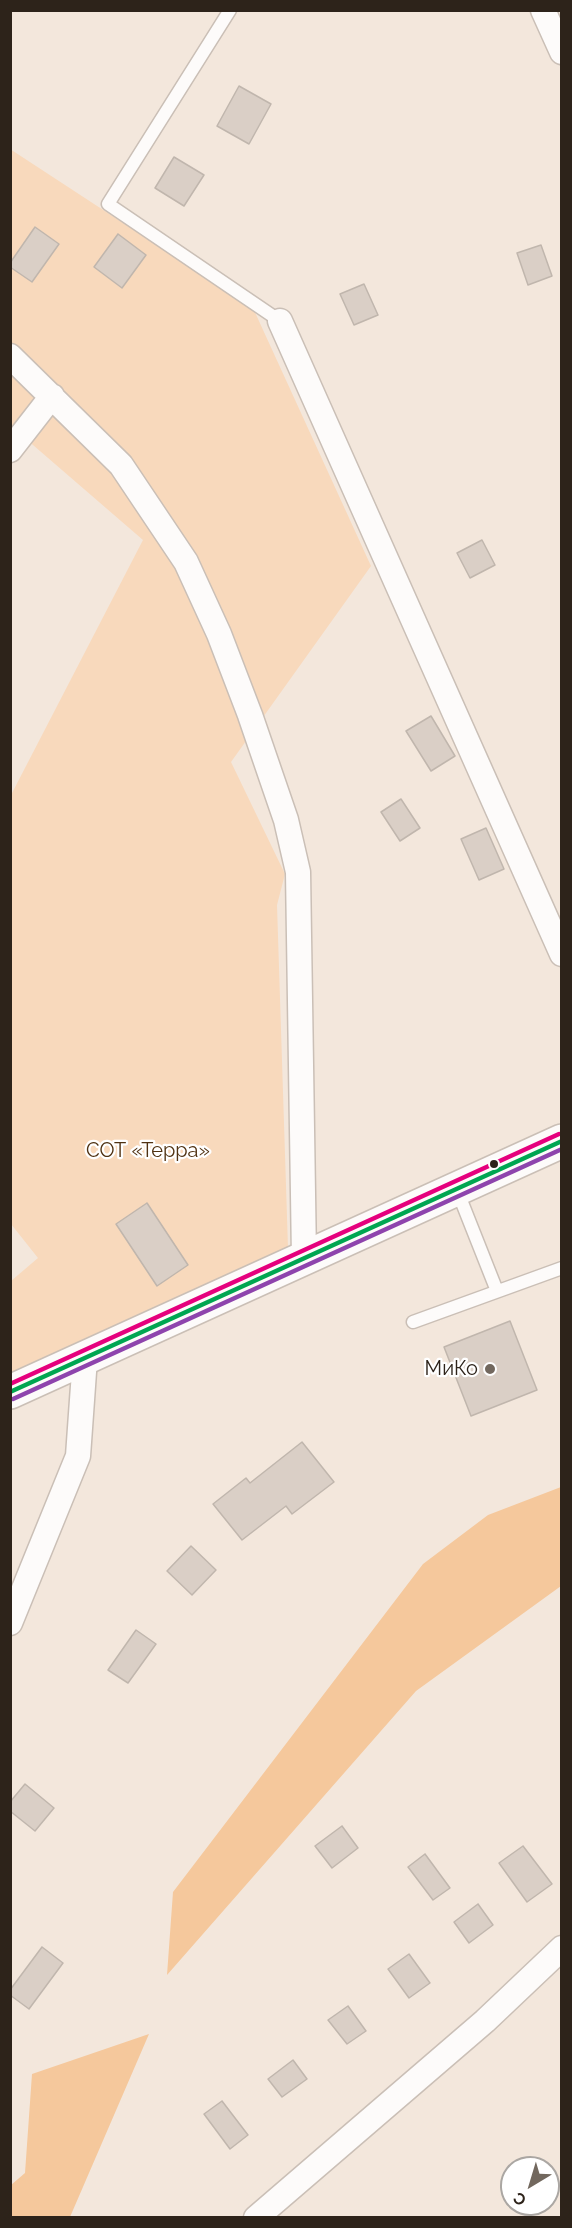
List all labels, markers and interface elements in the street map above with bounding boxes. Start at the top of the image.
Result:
park label: СОТ «Терра» [86,1139,210,1163]
unlabelled marker [488,1158,500,1170]
place label: МиКо [425,1357,478,1381]
marker: МиКо [483,1362,497,1376]
north arrow [500,2156,560,2216]
text: С [510,2188,530,2210]

